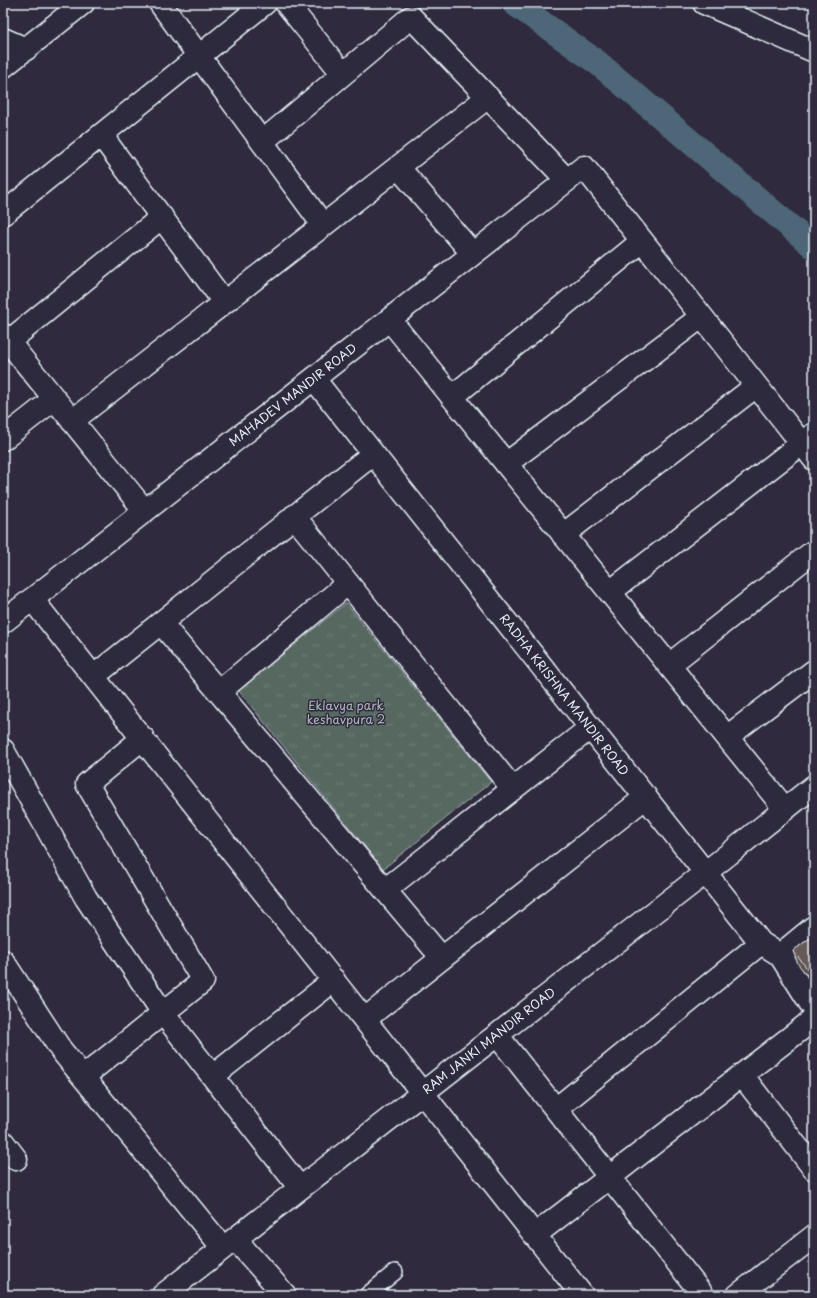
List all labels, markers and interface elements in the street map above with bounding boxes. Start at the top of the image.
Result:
street label: MAHADEV MANDIR ROAD [225,339,360,450]
street label: RADHA KRISHNA MANDIR ROAD [496,610,634,779]
park label: Eklavya park keshavpura 2 [307,696,385,728]
street label: RAM JANKI MANDIR ROAD [418,983,559,1098]

